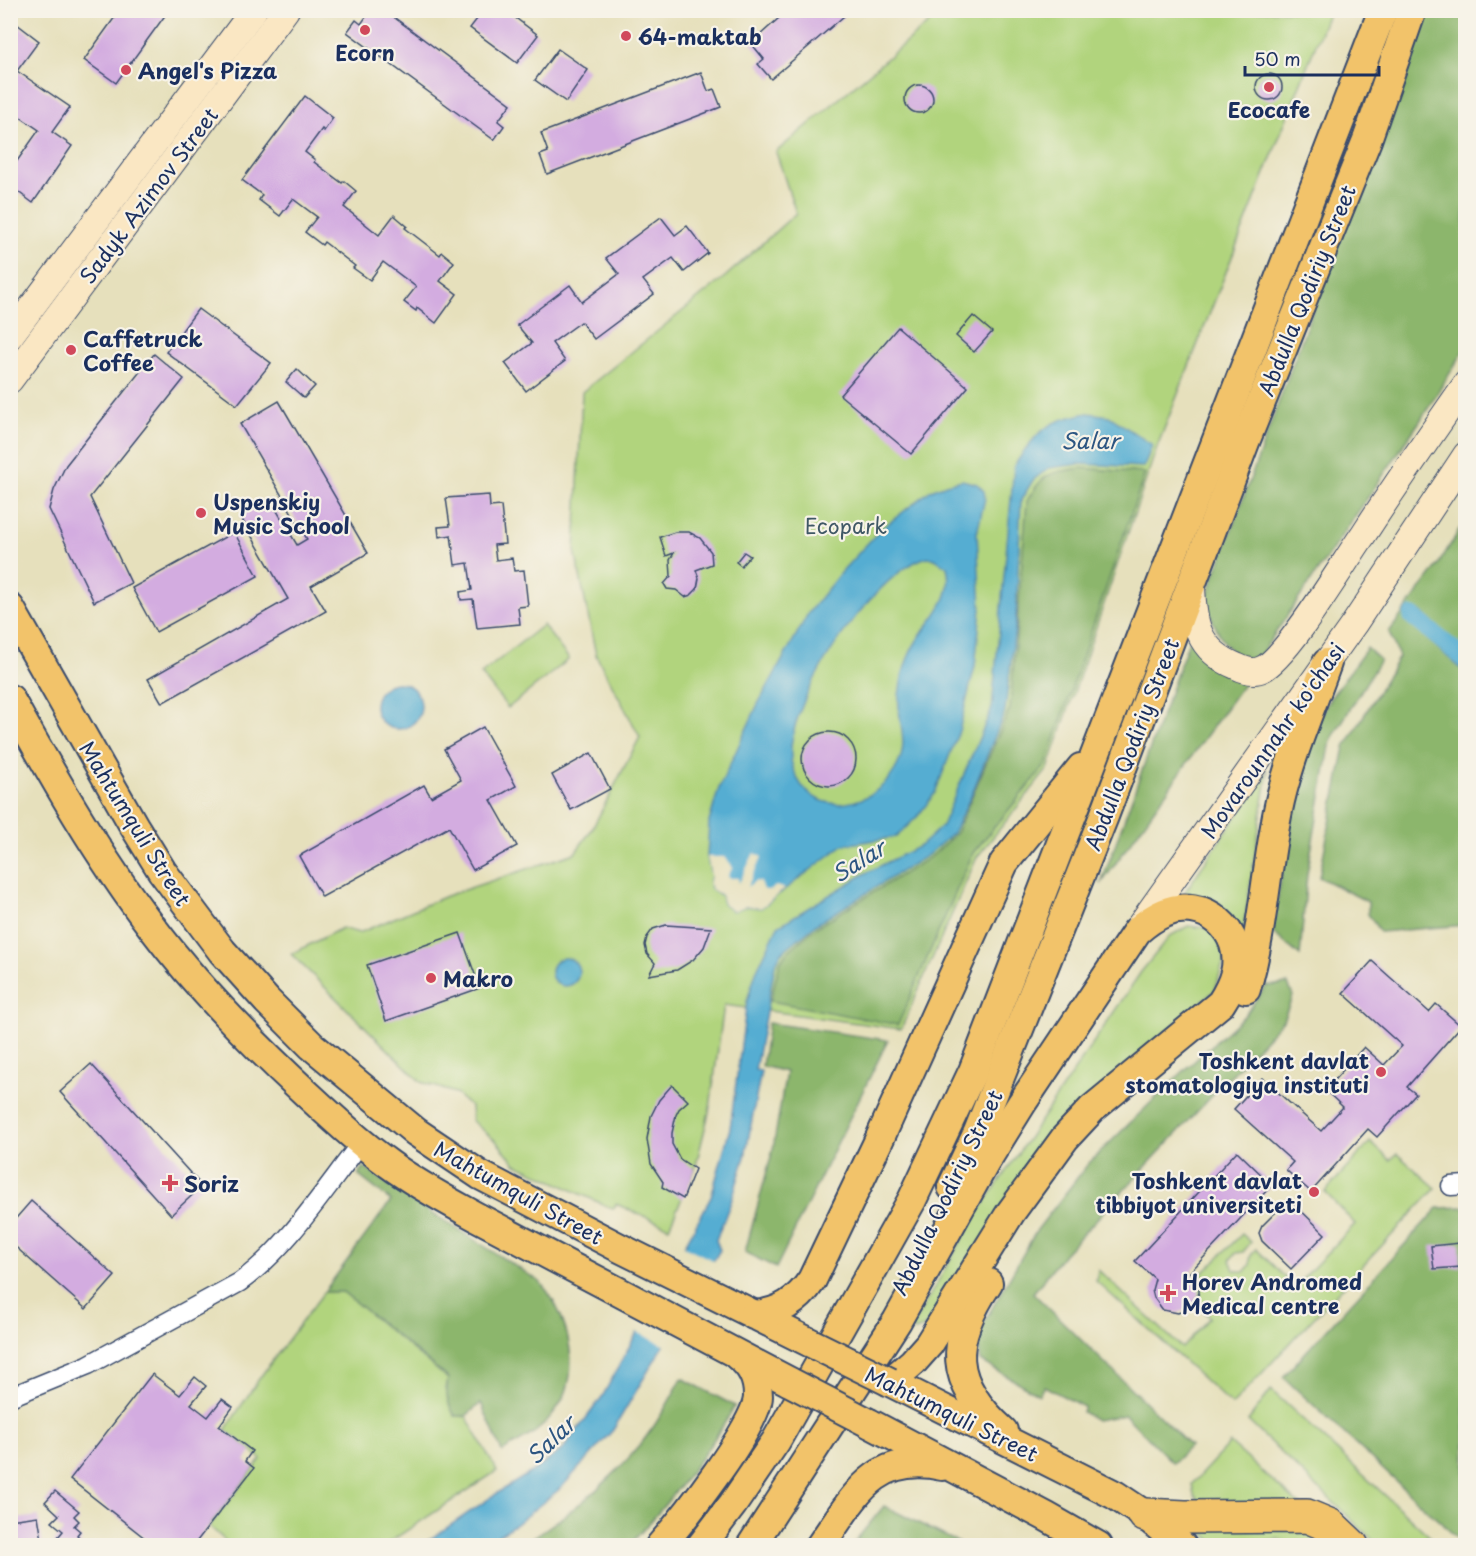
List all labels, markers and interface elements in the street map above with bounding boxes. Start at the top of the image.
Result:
place label: 64-maktab [638,20,762,52]
marker: Ecorn [358,23,372,37]
marker: 64-maktab [619,29,633,43]
place label: Ecorn [335,36,395,68]
scale bar [1245,39,1378,77]
text: 50 m [1254,45,1301,72]
place label: Angel's Pizza [138,54,277,86]
marker: Angel's Pizza [119,63,133,77]
marker: Ecocafe [1262,80,1276,94]
place label: Ecocafe [1228,93,1310,125]
street label: Sadyk Azimov Street [71,100,225,290]
street label: Abdulla Qodiriy Street [1249,180,1363,400]
place label: Caffetruck Coffee [83,322,202,378]
marker: Caffetruck Coffee [64,343,78,357]
water label: Salar [1061,423,1122,456]
place label: Uspenskiy Music School [213,485,350,541]
marker: Uspenskiy Music School [194,506,208,520]
park label: Ecopark [805,509,887,541]
street label: Abdulla Qodiriy Street [1076,633,1186,855]
street label: Movarounnahr ko'chasi [1192,635,1352,845]
street label: Mahtumquli Street [72,734,200,912]
water label: Salar [825,829,894,889]
place label: Makro [443,962,513,994]
marker: Makro [424,971,438,985]
place label: Toshkent davlat stomatologiya instituti [1125,1044,1369,1100]
marker: Toshkent davlat stomatologiya instituti [1374,1065,1388,1079]
street label: Abdulla Qodiriy Street [882,1084,1010,1300]
street label: Mahtumquli Street [429,1132,609,1252]
place label: Toshkent davlat tibbiyot universiteti [1096,1164,1302,1220]
place label: Soriz [184,1167,239,1199]
marker: Soriz [161,1174,179,1192]
marker: Toshkent davlat tibbiyot universiteti [1307,1185,1321,1199]
place label: Horev Andromed Medical centre [1182,1265,1362,1321]
marker: Horev Andromed Medical centre [1159,1284,1177,1302]
street label: Mahtumquli Street [860,1357,1044,1469]
water label: Salar [518,1405,584,1471]

